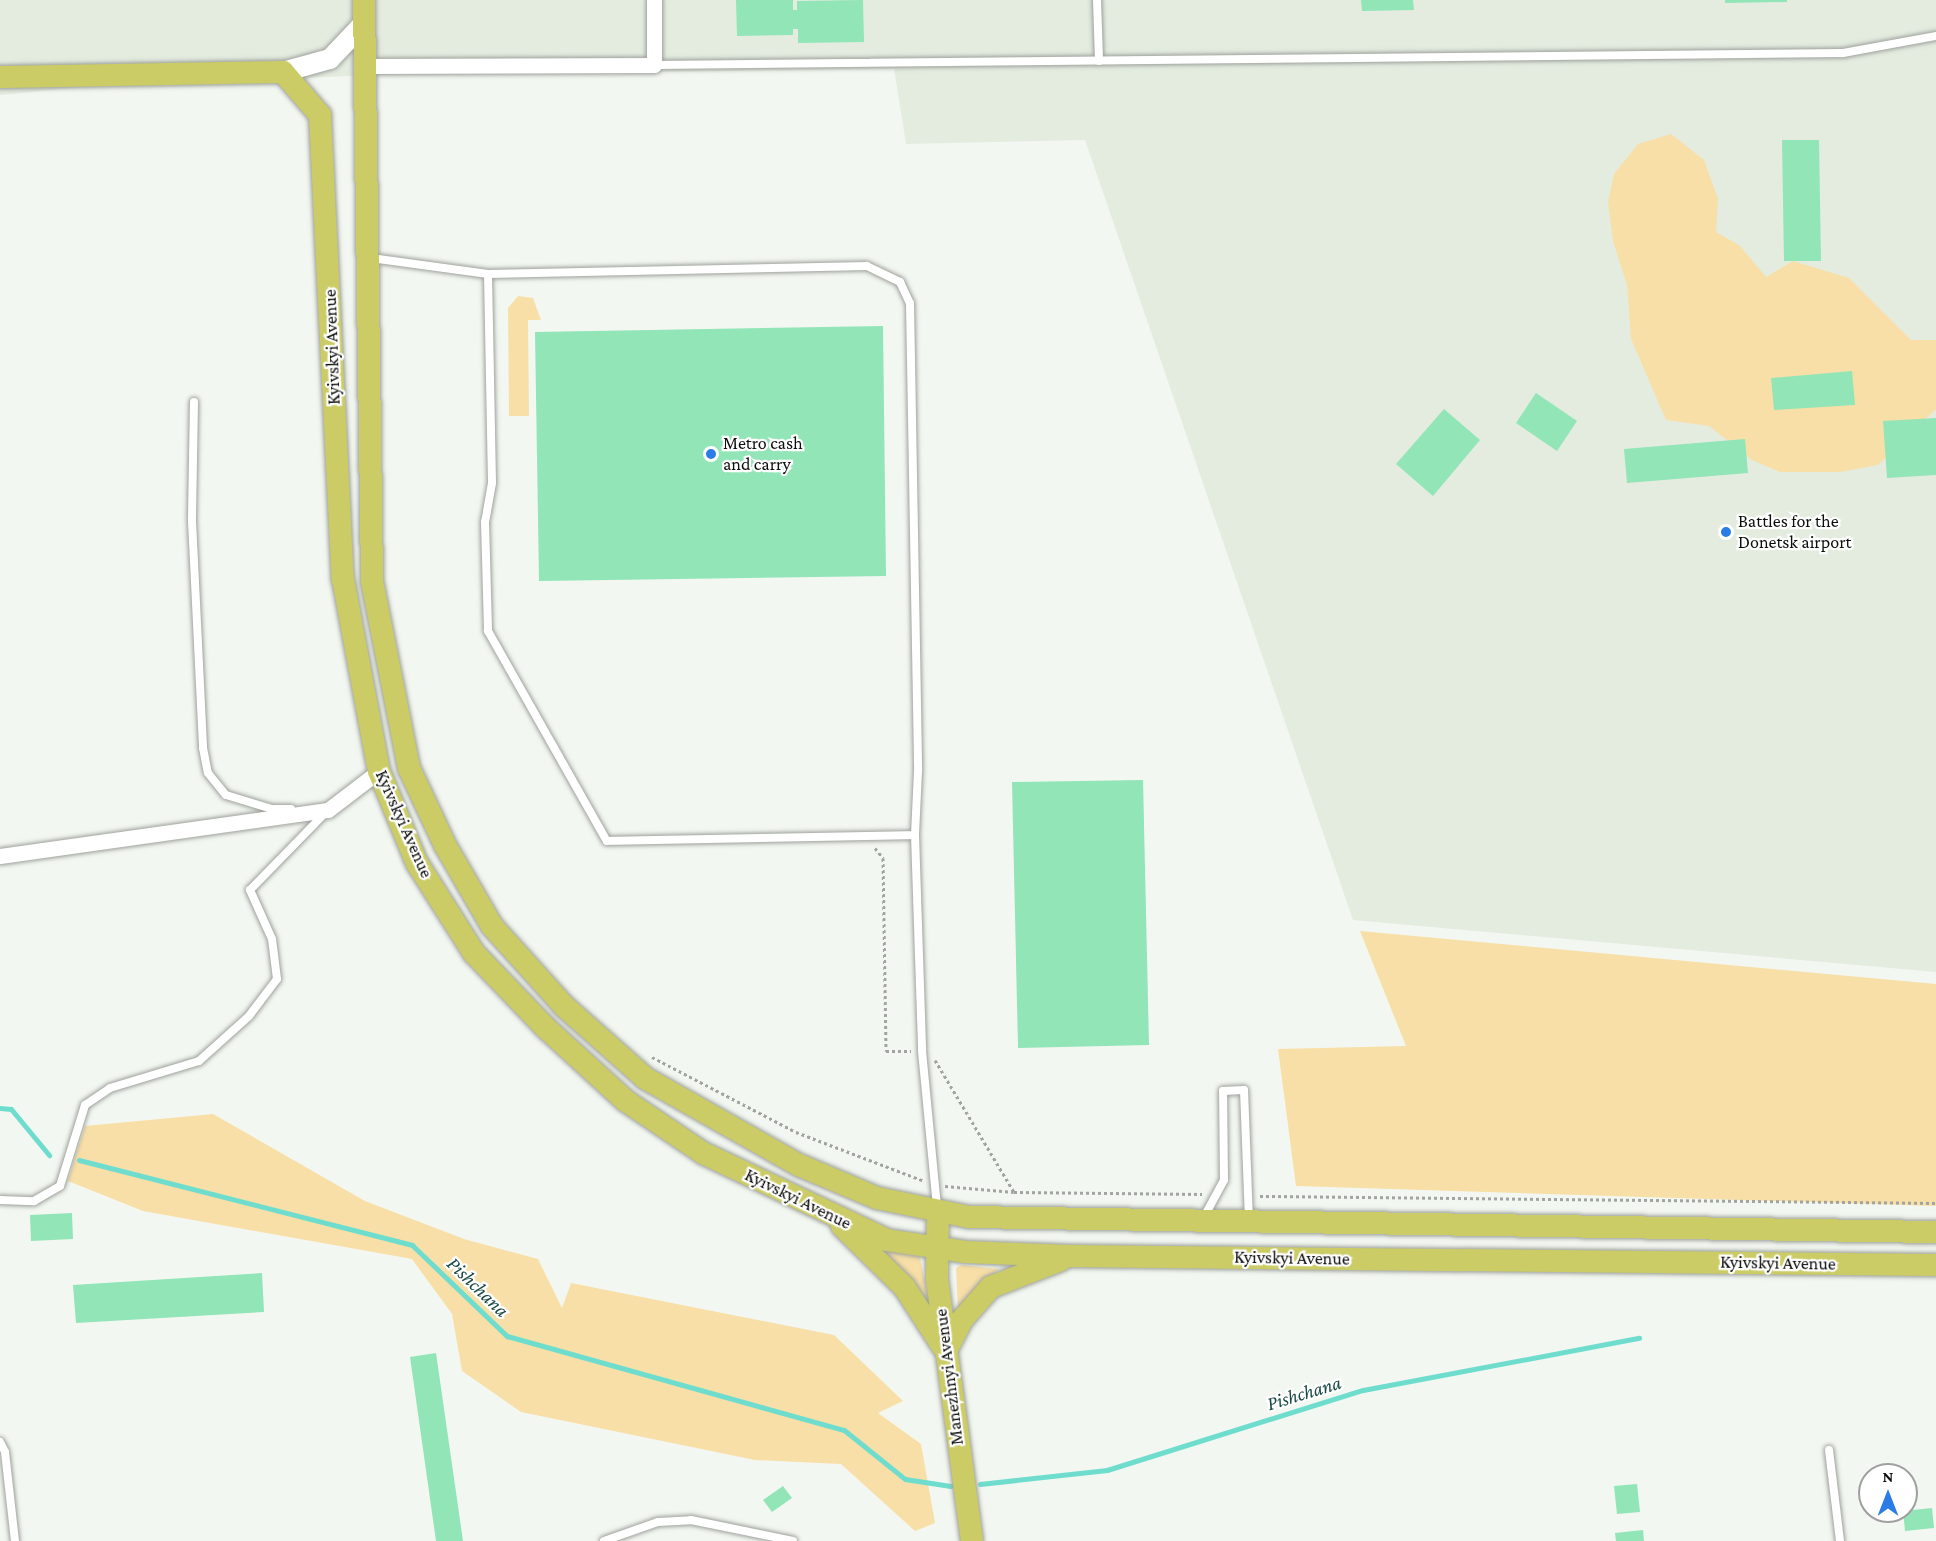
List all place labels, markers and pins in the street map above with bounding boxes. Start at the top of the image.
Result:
place label: Metro cash and carry [723,433,803,476]
marker: Metro cash and carry [704,447,718,461]
place label: Battles for the Donetsk airport [1738,511,1851,554]
marker: Battles for the Donetsk airport [1719,525,1733,539]

